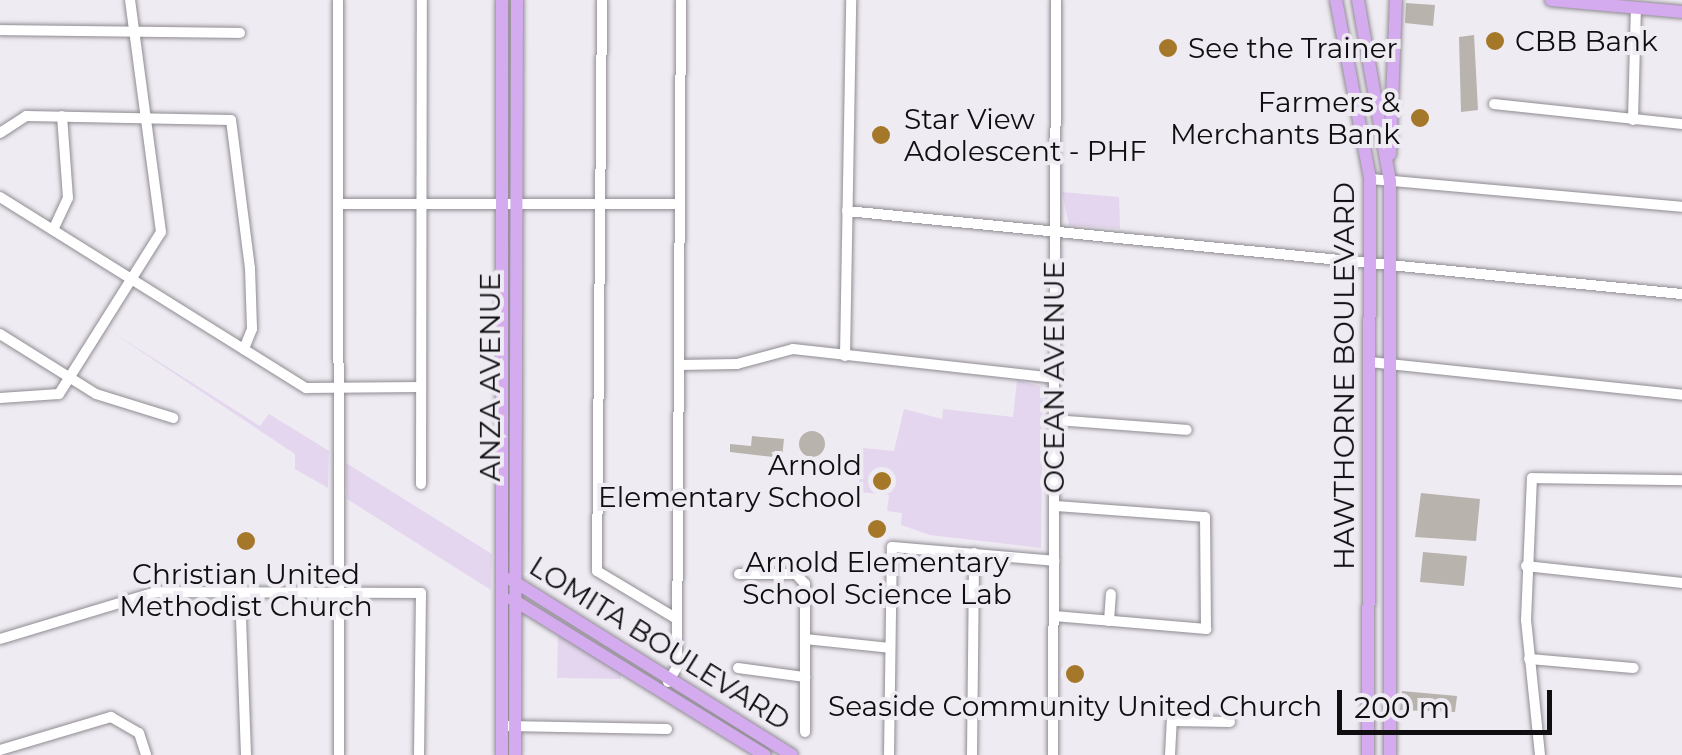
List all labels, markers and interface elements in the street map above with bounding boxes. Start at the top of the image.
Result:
place label: CBB Bank [1515,24,1658,58]
marker: CBB Bank [1484,30,1506,52]
place label: See the Trainer [1188,31,1398,65]
marker: See the Trainer [1157,37,1179,59]
place label: Farmers & Merchants Bank [1170,85,1400,151]
place label: Star View Adolescent - PHF [904,102,1147,168]
marker: Farmers & Merchants Bank [1409,107,1431,129]
marker: Star View Adolescent - PHF [868,122,894,148]
street label: HAWTHORNE BOULEVARD [1327,182,1361,570]
street label: OCEAN AVENUE [1037,261,1071,493]
street label: ANZA AVENUE [473,272,507,482]
place label: Arnold Elementary School [598,448,862,514]
marker: Arnold Elementary School [871,470,893,492]
marker: Arnold Elementary School Science Lab [866,518,888,540]
marker: Christian United Methodist Church [235,530,257,552]
place label: Arnold Elementary School Science Lab [742,545,1012,611]
street label: LOMITA BOULEVARD [523,549,797,737]
place label: Christian United Methodist Church [119,557,373,623]
marker: Seaside Community United Church [1064,663,1086,685]
scale bar [1342,670,1557,732]
place label: Seaside Community United Church [828,689,1322,723]
text: 200 m [1354,689,1450,726]

